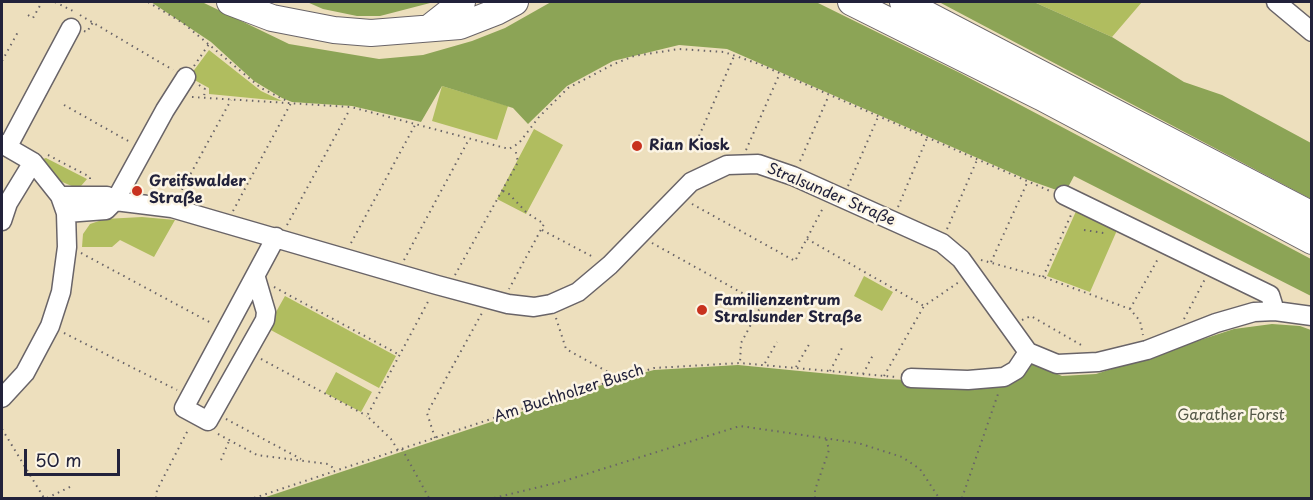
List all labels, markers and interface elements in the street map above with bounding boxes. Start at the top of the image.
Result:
place label: Rian Kiosk [649,137,730,155]
marker: Rian Kiosk [630,139,644,153]
street label: Stralsunder Straße [764,160,898,230]
place label: Greifswalder Straße [149,173,246,208]
marker: Greifswalder Straße [130,184,144,198]
place label: Familienzentrum Stralsunder Straße [714,292,862,327]
marker: Familienzentrum Stralsunder Straße [695,303,709,317]
street label: Am Buchholzer Busch [492,361,646,427]
park label: Garather Forst [1177,407,1285,425]
scale bar [27,437,123,475]
text: 50 m [35,446,82,473]

